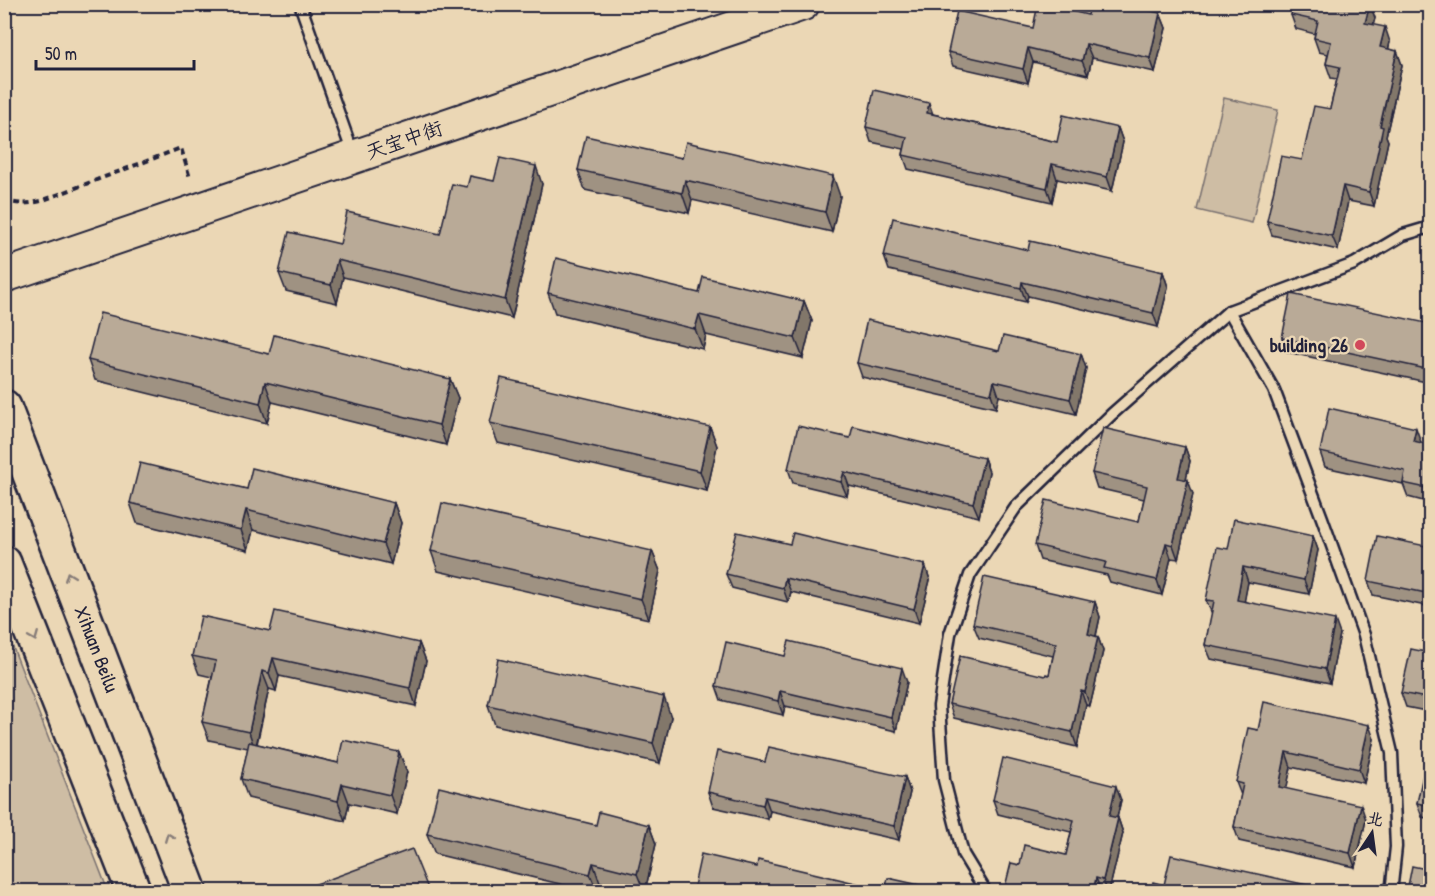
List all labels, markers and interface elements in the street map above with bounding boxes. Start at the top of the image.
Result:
scale bar [36,33,194,71]
text: 50 m [45,41,77,66]
street label: 天宝中街 [362,114,446,165]
place label: building 26 [1270,331,1348,359]
marker: building 26 [1353,338,1367,352]
one-way arrow [64,571,76,582]
street label: Xihuan Beilu [69,602,126,696]
one-way arrow [27,631,39,642]
north arrow [1342,803,1402,863]
text: 北 [1365,806,1386,831]
one-way arrow [164,832,176,843]

